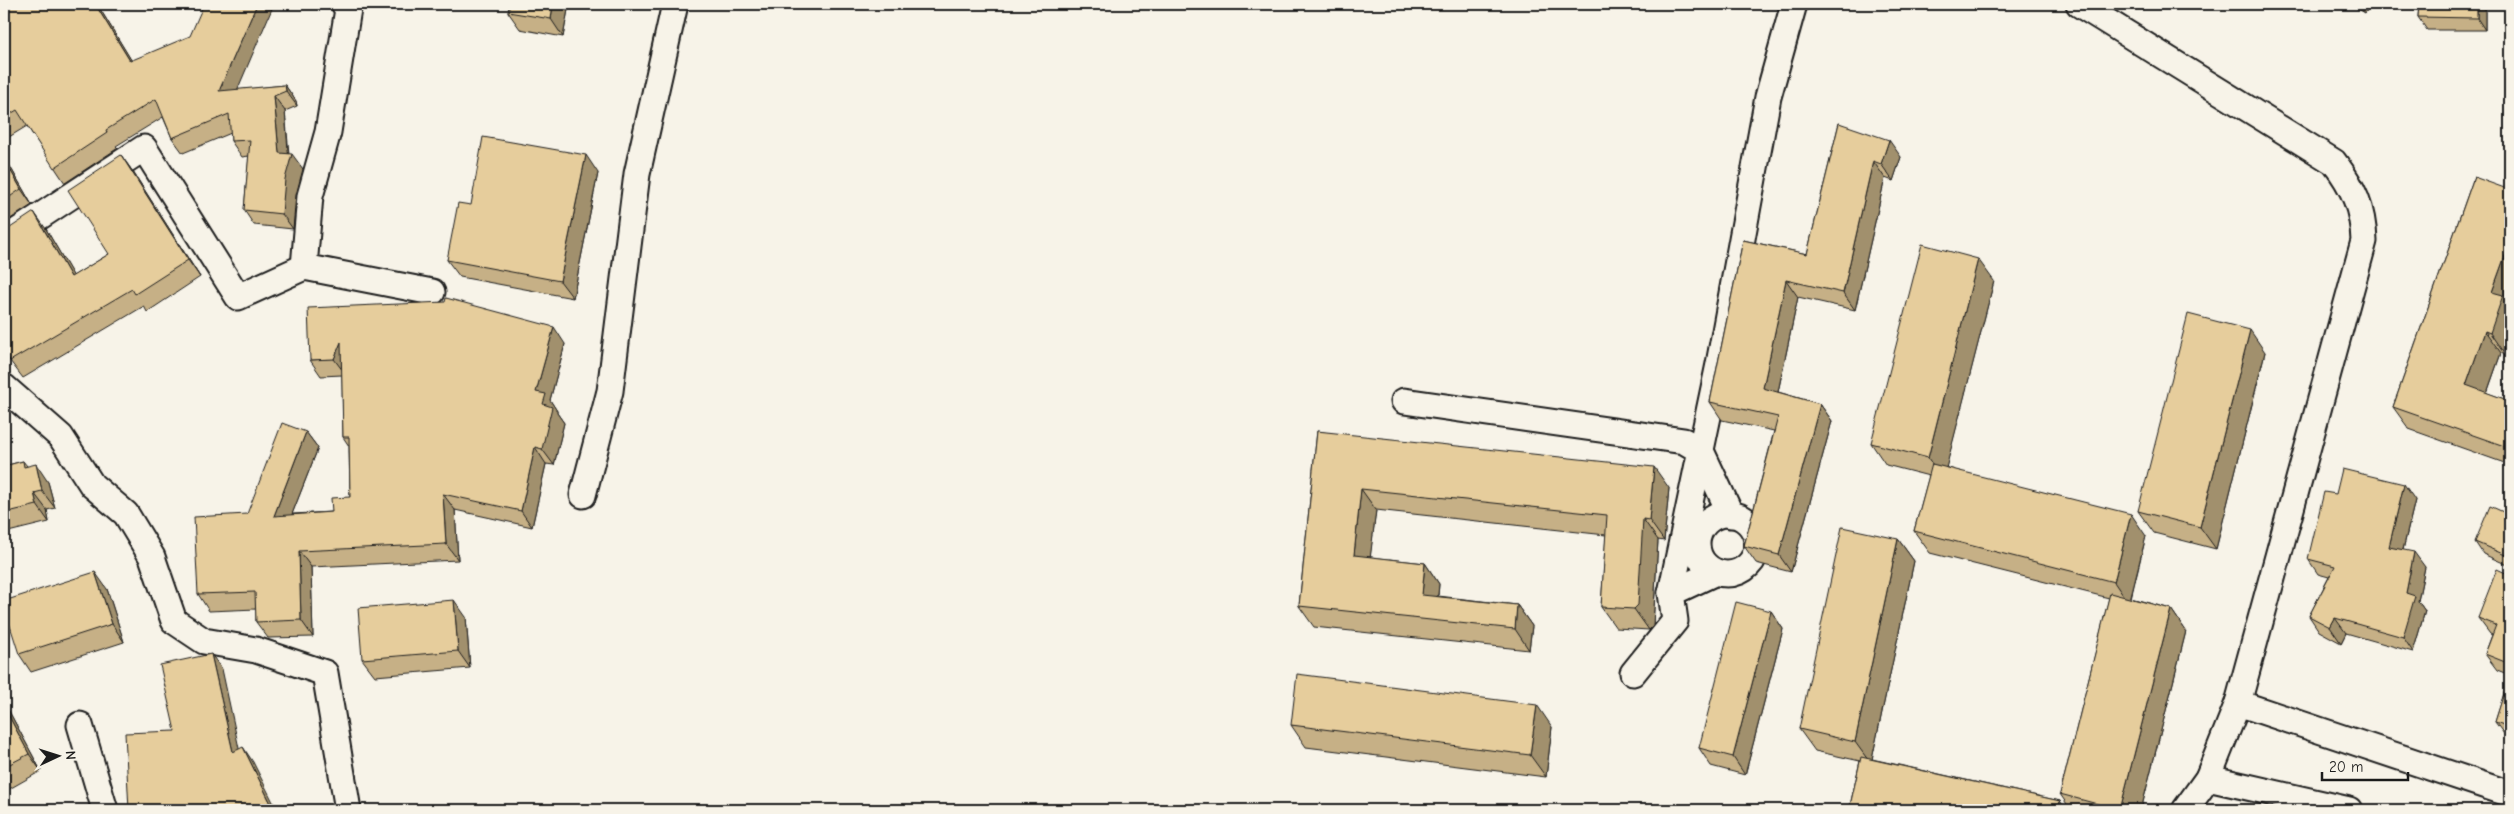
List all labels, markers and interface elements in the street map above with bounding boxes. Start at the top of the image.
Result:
north arrow [32,732,82,782]
scale bar [2322,749,2408,781]
text: N [62,750,79,760]
text: 20 m [2329,758,2363,776]

